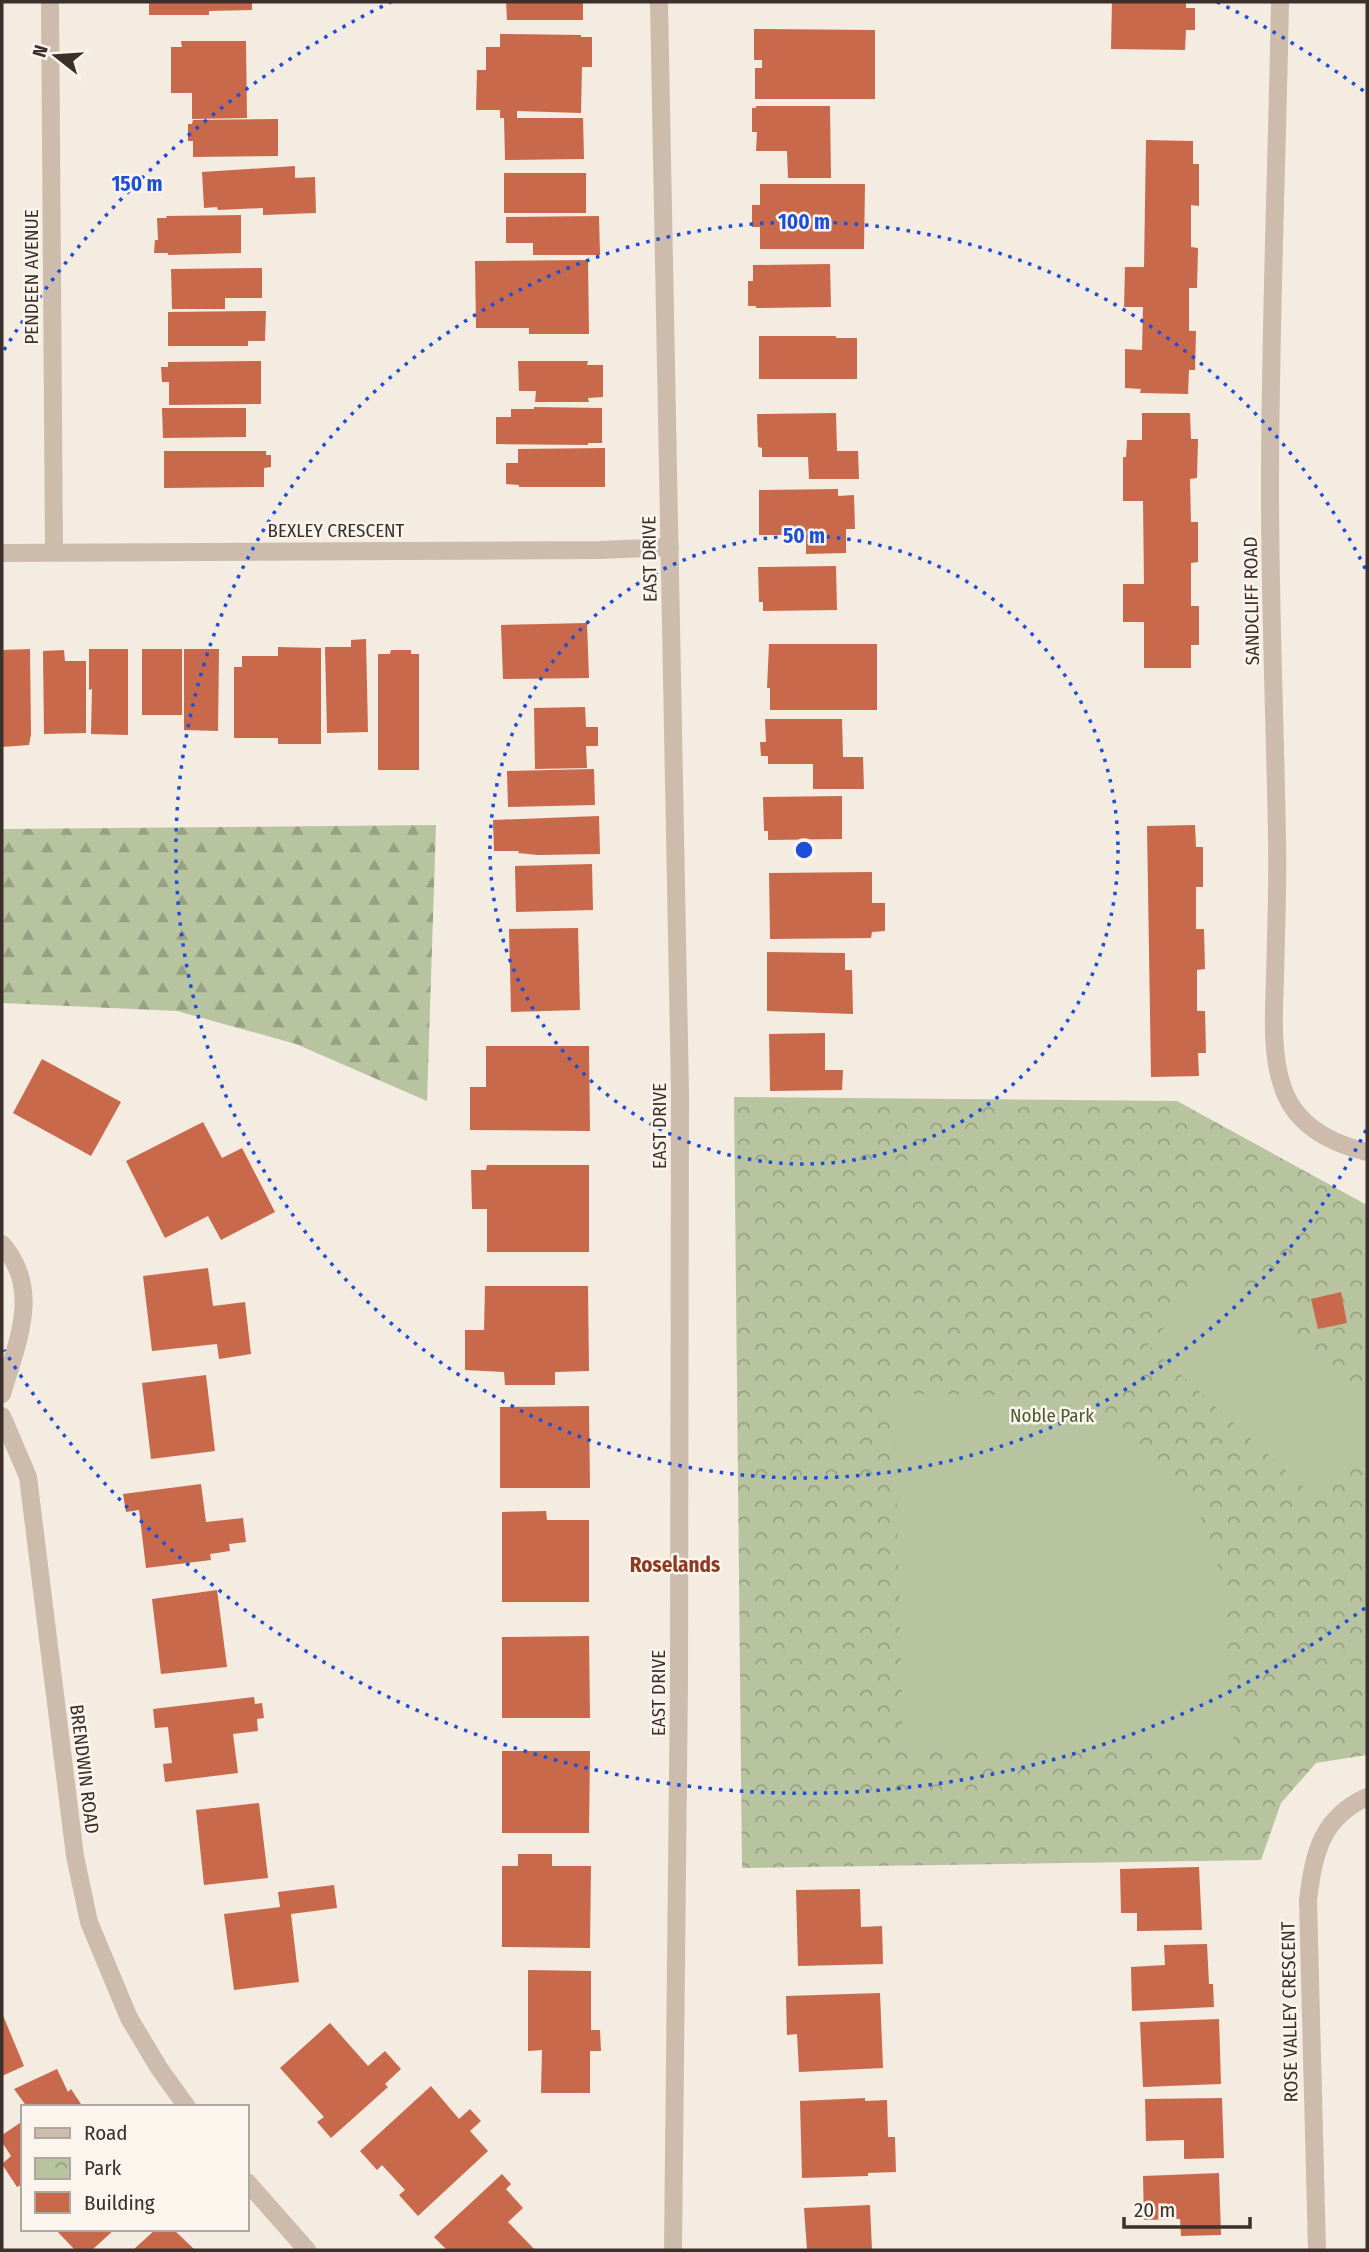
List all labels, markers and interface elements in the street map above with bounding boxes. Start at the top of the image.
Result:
north arrow [21,21,91,91]
text: N [28,42,53,60]
text: 150 m [111,171,163,197]
street label: PENDEEN AVENUE [20,209,43,345]
text: 100 m [778,209,830,235]
street label: EAST DRIVE [637,516,662,602]
street label: BEXLEY CRESCENT [268,519,405,542]
text: 50 m [783,523,825,549]
street label: SANDCLIFF ROAD [1239,536,1264,666]
centre of rings [792,838,816,862]
street label: EAST DRIVE [648,1083,671,1169]
park label: Noble Park [1010,1404,1094,1427]
district label: Roselands [630,1552,720,1578]
street label: EAST DRIVE [647,1650,670,1736]
street label: BRENDWIN ROAD [65,1703,104,1835]
street label: ROSE VALLEY CRESCENT [1276,1921,1303,2103]
legend [21,2105,248,2231]
text: Road [84,2120,128,2146]
text: Park [84,2155,122,2181]
scale bar [1124,2186,1250,2230]
text: Building [84,2190,155,2216]
text: 20 m [1134,2197,1175,2223]

